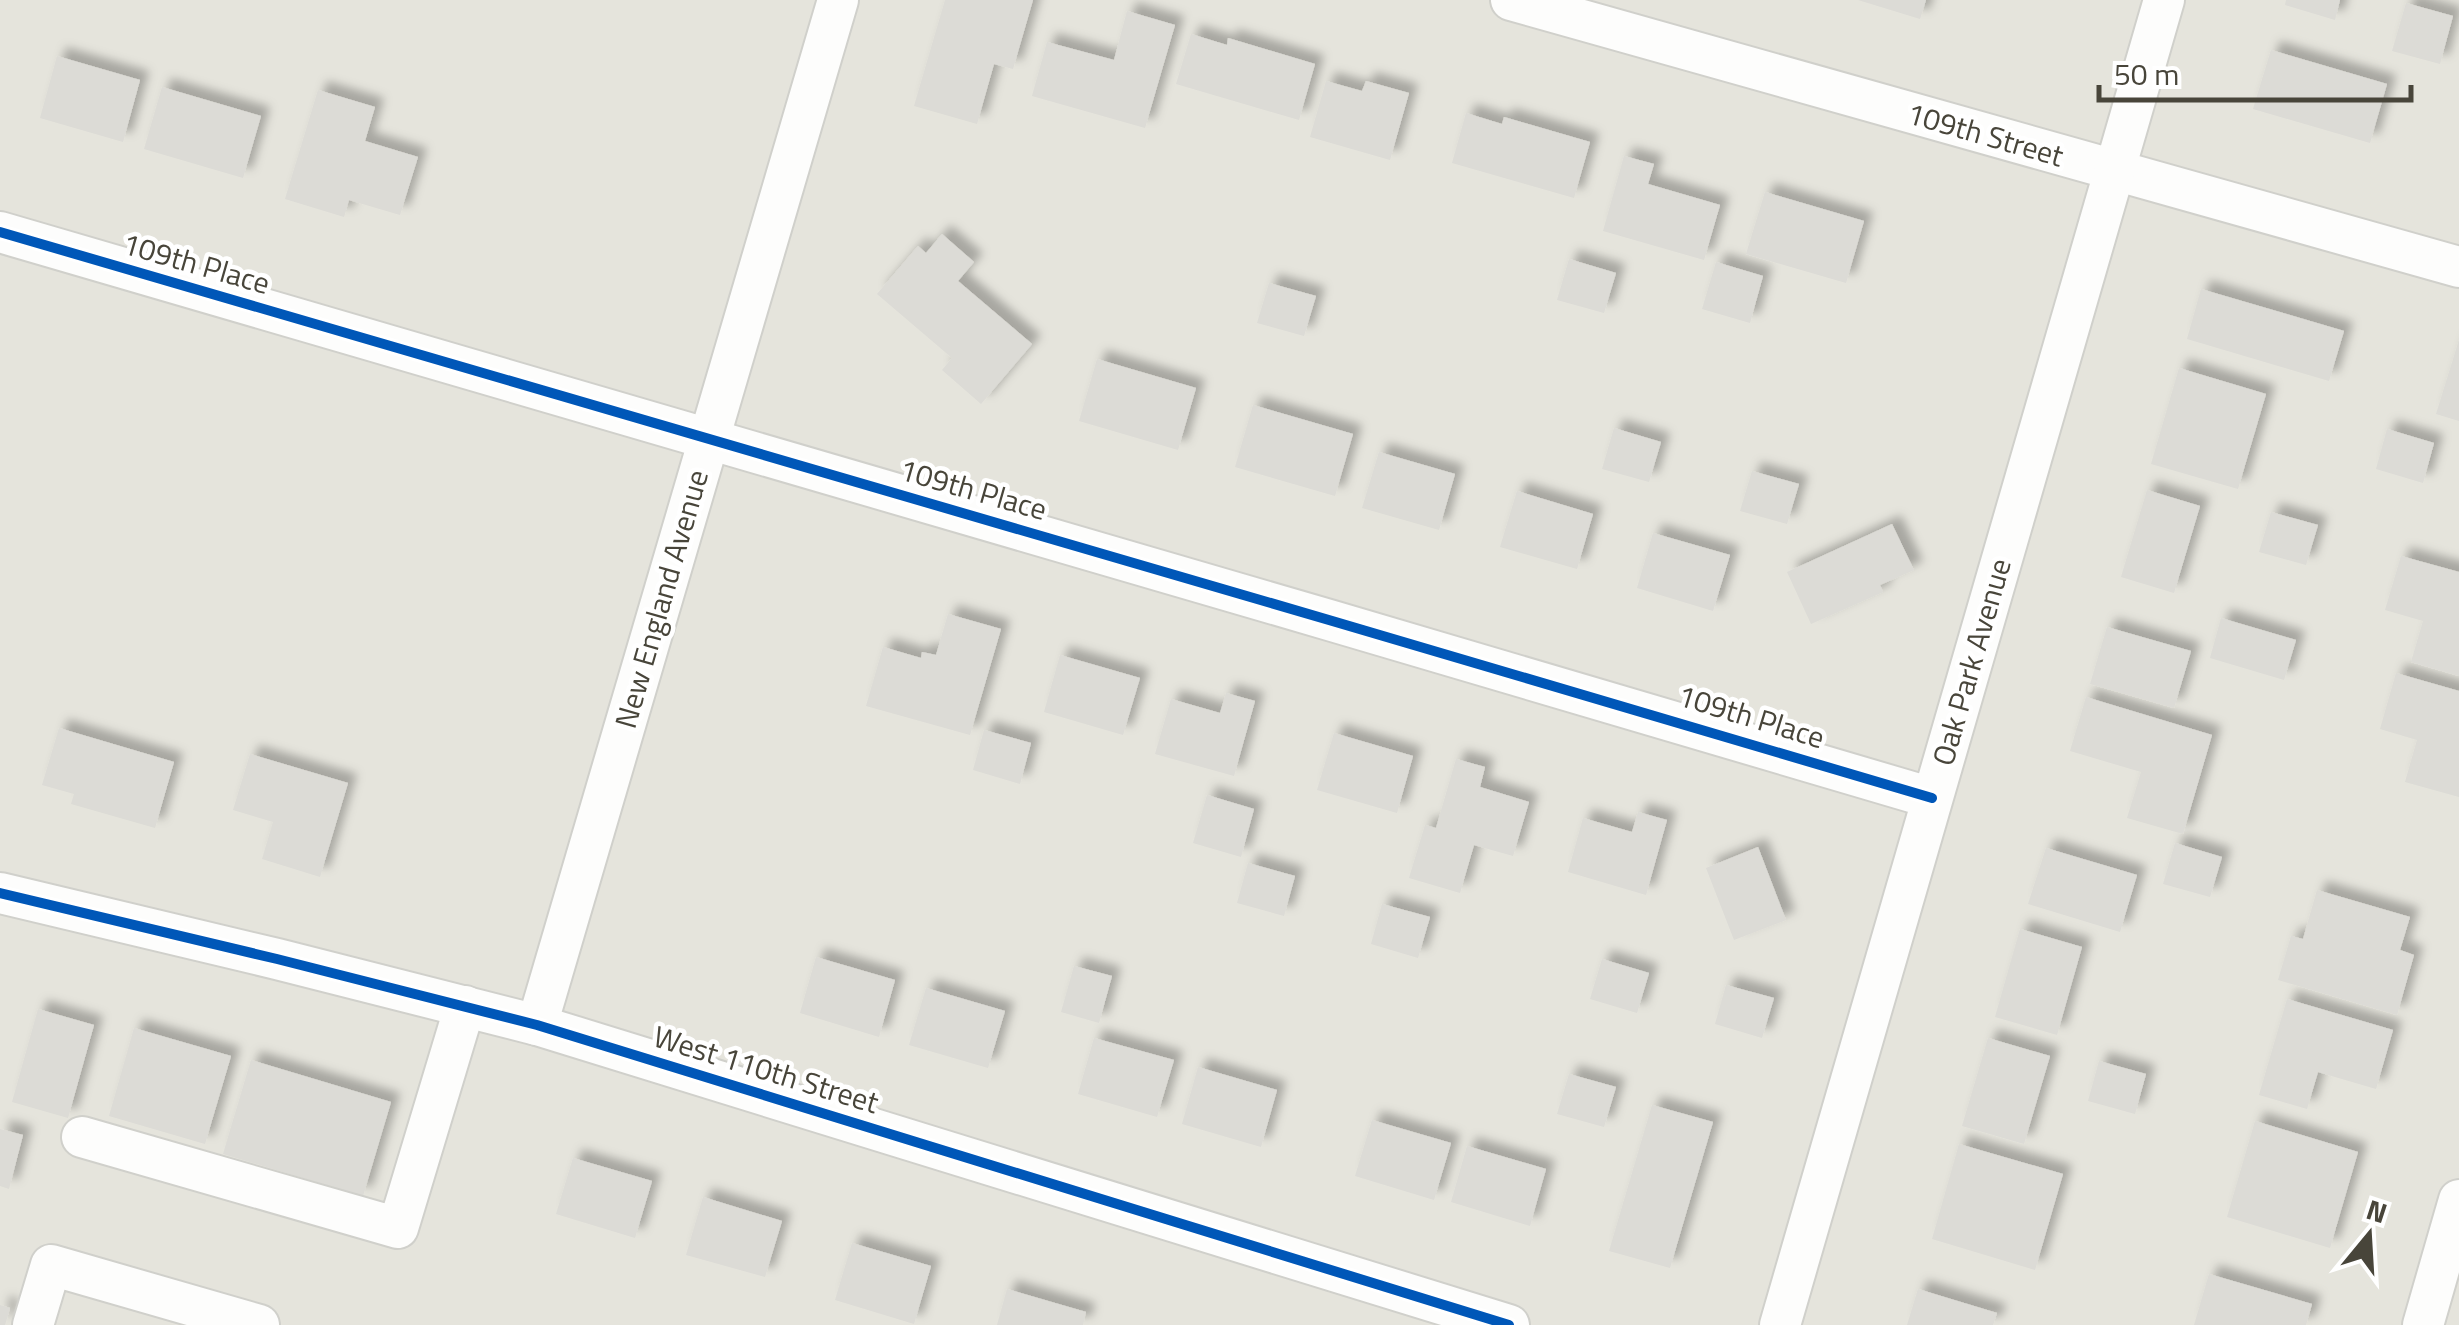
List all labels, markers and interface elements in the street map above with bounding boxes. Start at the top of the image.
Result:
scale bar [2099,40,2412,102]
text: 50 m [2114,51,2179,97]
street label: 109th Street [1902,90,2069,178]
street label: 109th Place [117,220,275,306]
street label: 109th Place [894,446,1052,532]
street label: New England Avenue [602,464,720,733]
street label: Oak Park Avenue [1919,553,2023,771]
street label: 109th Place [1672,672,1830,760]
street label: West 110th Street [648,1013,885,1125]
north arrow [2319,1185,2419,1285]
text: N [2361,1187,2393,1234]

